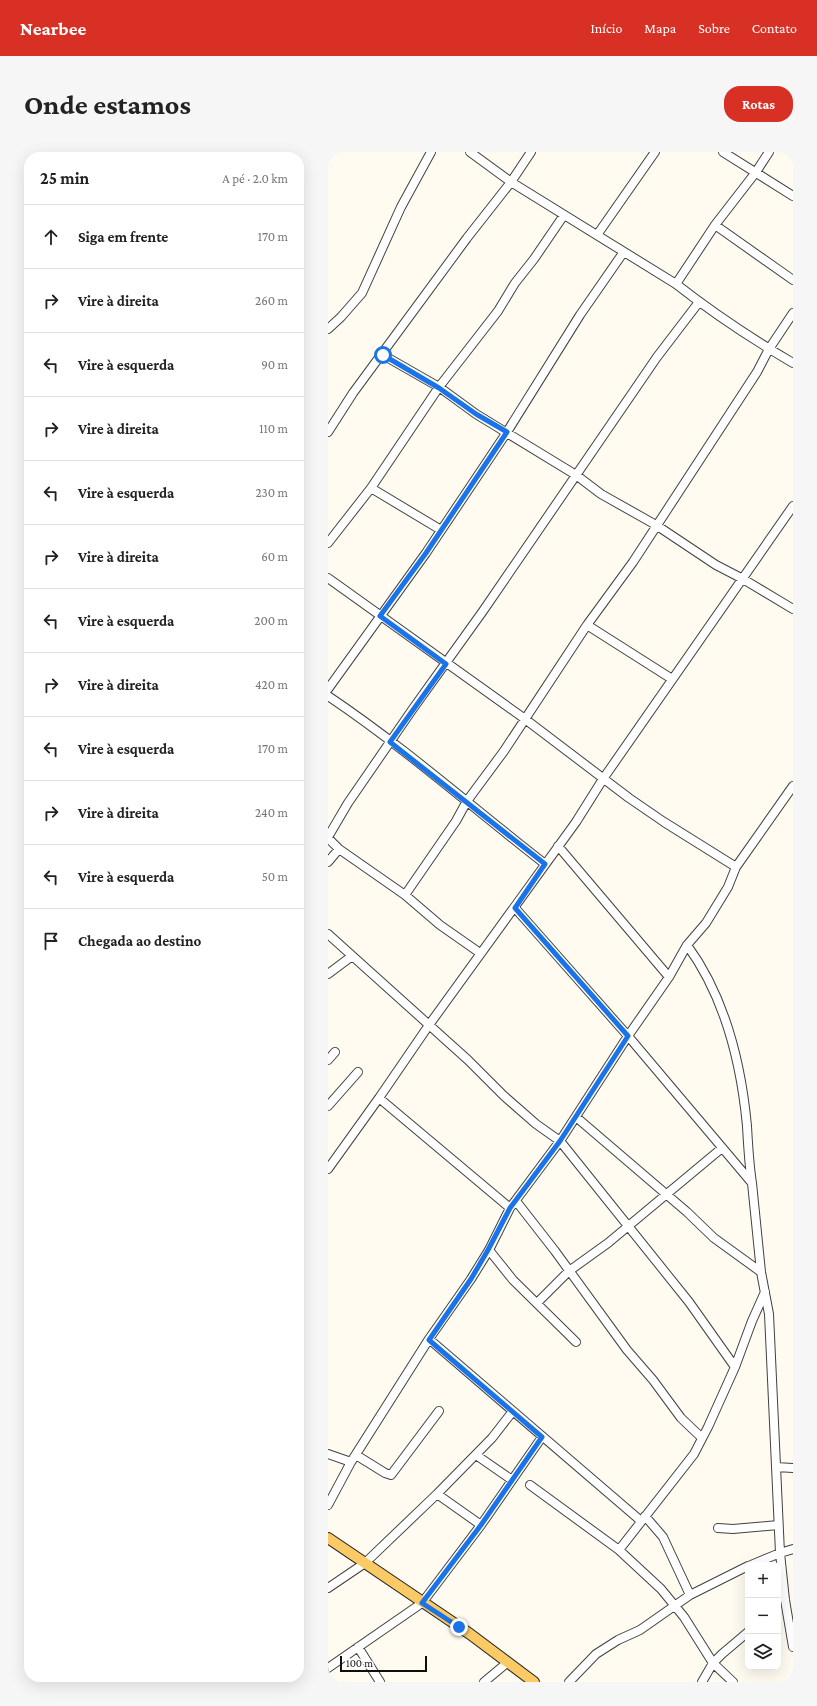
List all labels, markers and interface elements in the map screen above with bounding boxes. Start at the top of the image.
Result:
text: Nearbee [20,18,86,39]
text: Início [591,20,622,36]
text: Mapa [644,20,676,36]
text: Sobre [698,20,730,36]
text: Contato [752,20,797,36]
button: Rotas [724,86,793,122]
text: Onde estamos [24,89,191,120]
text: 25 min [40,169,89,188]
text: A pé · 2.0 km [222,171,288,186]
icon: ahead [40,226,62,248]
text: Siga em frente [78,229,168,245]
text: 170 m [258,229,288,244]
icon: right [40,290,62,312]
text: Vire à direita [78,293,159,309]
text: 260 m [255,293,288,308]
route start [374,346,392,364]
icon: left [40,354,62,376]
text: Vire à esquerda [78,357,174,373]
text: 90 m [261,357,288,372]
icon: right [40,418,62,440]
text: Vire à direita [78,421,159,437]
text: 110 m [259,421,288,436]
icon: left [40,482,62,504]
text: Vire à esquerda [78,485,174,501]
text: 230 m [255,485,288,500]
icon: right [40,546,62,568]
text: Vire à direita [78,549,159,565]
text: 60 m [261,549,288,564]
icon: left [40,610,62,632]
text: Vire à esquerda [78,613,174,629]
text: 200 m [254,613,288,628]
icon: right [40,674,62,696]
text: Vire à direita [78,677,159,693]
text: 420 m [255,677,288,692]
icon: left [40,738,62,760]
text: Vire à esquerda [78,741,174,757]
text: 170 m [258,741,288,756]
icon: right [40,802,62,824]
text: Vire à direita [78,805,159,821]
text: 240 m [255,805,288,820]
icon: left [40,866,62,888]
text: Vire à esquerda [78,869,174,885]
text: 50 m [262,869,288,884]
icon: arrive [40,930,62,952]
text: Chegada ao destino [78,933,201,949]
map controls [745,1562,781,1670]
button: + [745,1562,781,1598]
button: − [745,1598,781,1634]
route end [450,1618,468,1636]
button: layers [745,1634,781,1670]
scale bar [340,1654,427,1673]
text: 100 m [346,1657,373,1669]

